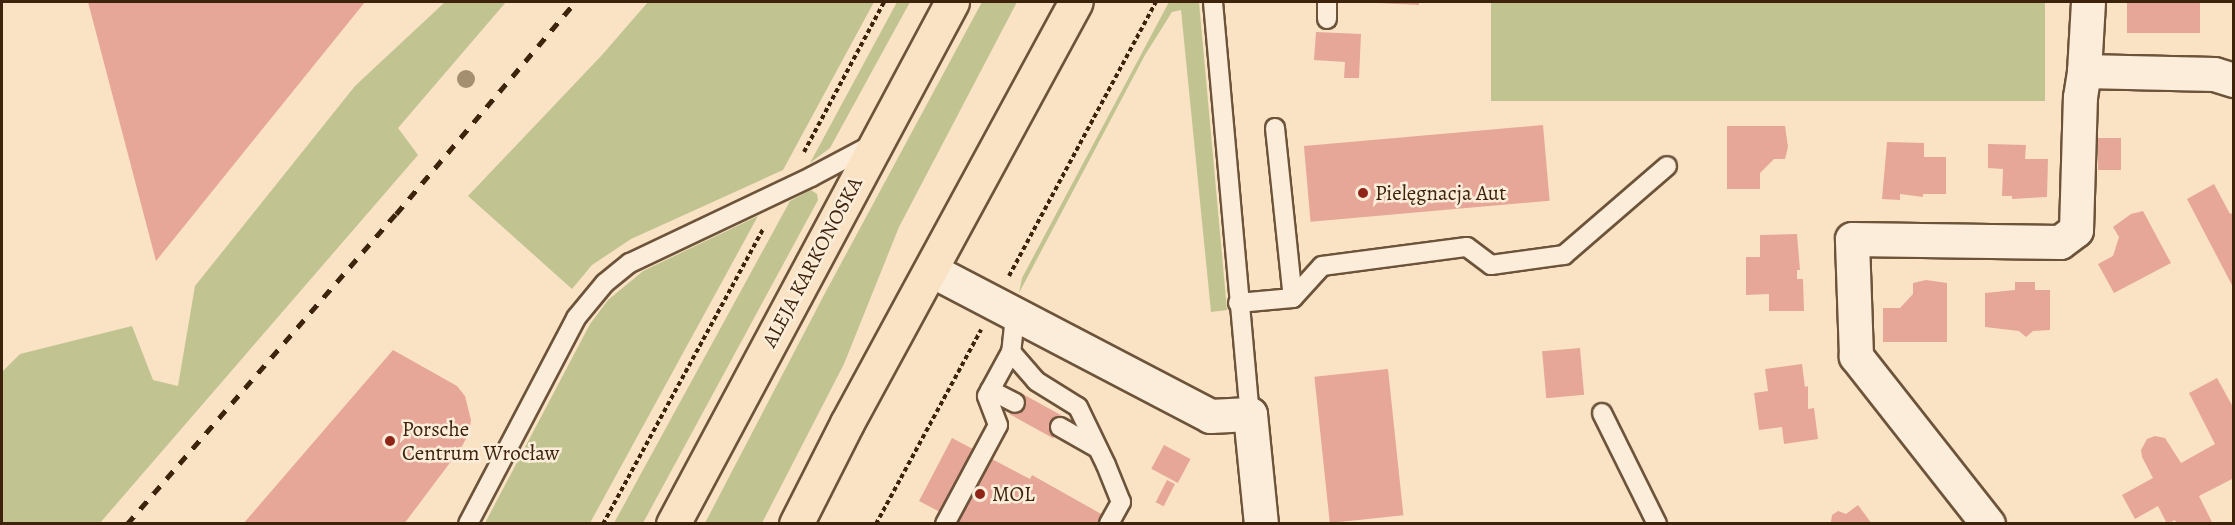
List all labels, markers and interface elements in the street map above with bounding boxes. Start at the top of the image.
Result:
street label: ALEJA KARKONOSKA [756,173,868,351]
place label: Pielęgnacja Aut [1375,180,1506,206]
marker: Pielęgnacja Aut [1356,186,1370,200]
place label: Porsche Centrum Wrocław [402,416,559,466]
marker: Porsche Centrum Wrocław [383,434,397,448]
place label: MOL [992,481,1035,507]
marker: MOL [973,487,987,501]

